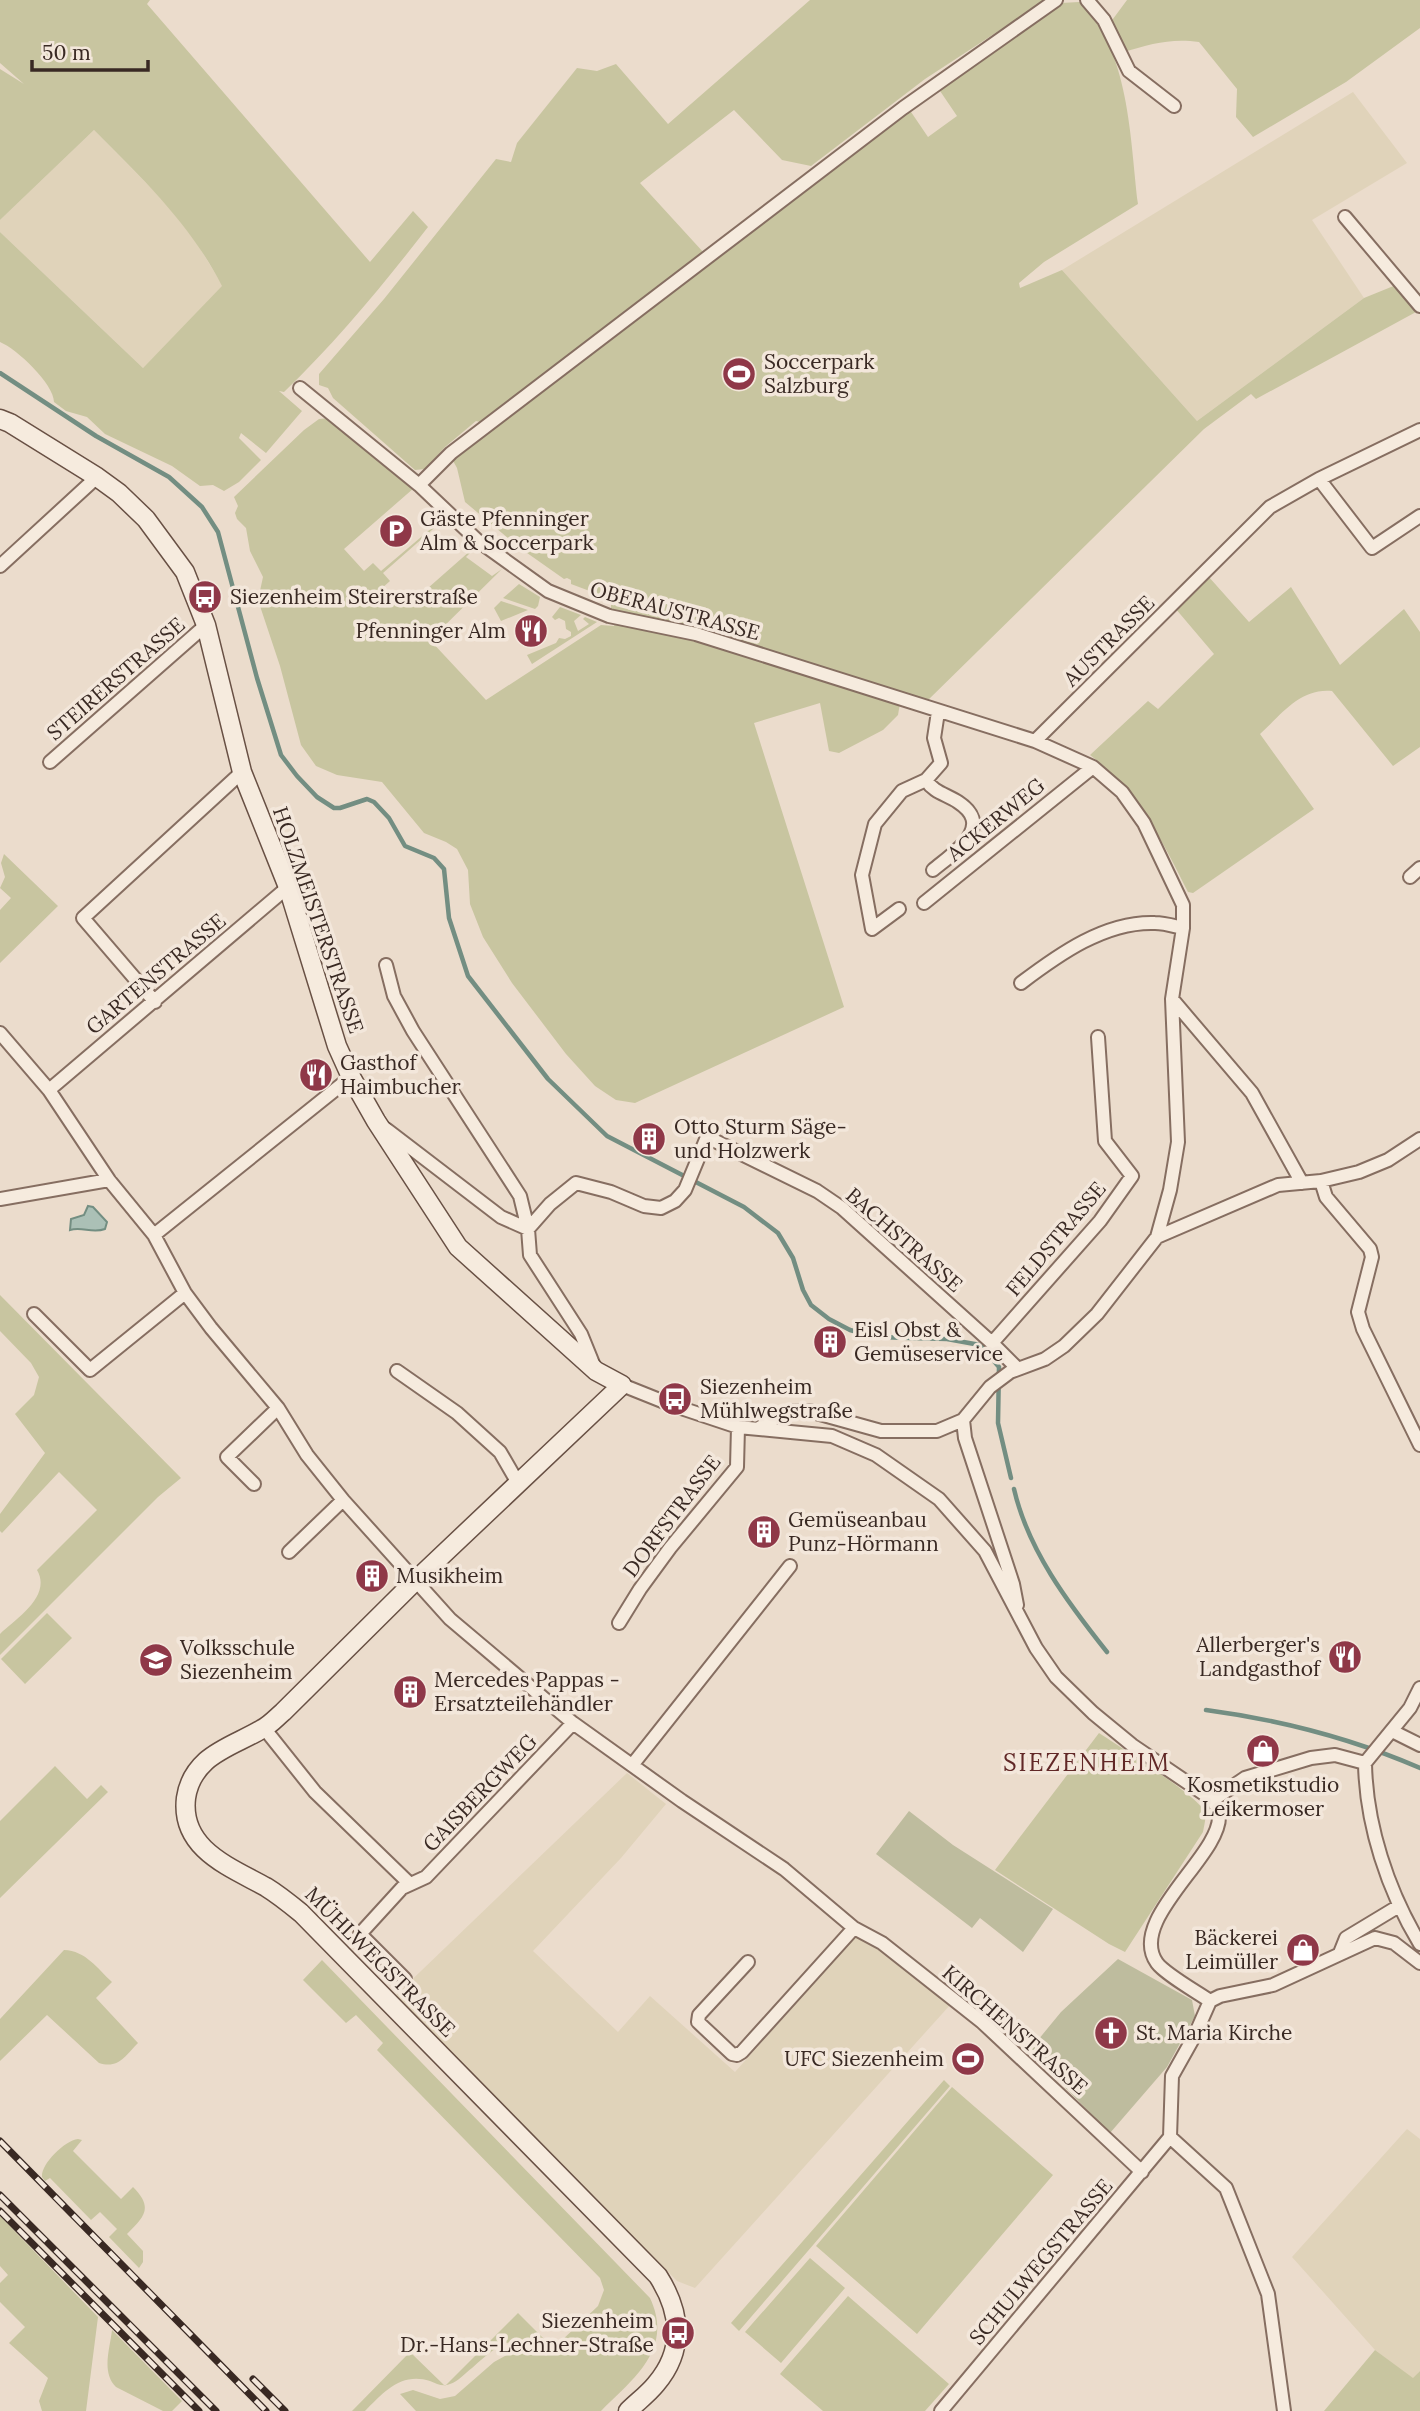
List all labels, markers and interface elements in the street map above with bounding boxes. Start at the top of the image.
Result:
scale bar [32,28,147,72]
text: 50 m [42,39,91,66]
place label: Soccerpark Salzburg [764,348,875,399]
sports icon: Soccerpark Salzburg [720,355,758,393]
place label: Gäste Pfenninger Alm & Soccerpark [419,505,594,556]
parking icon: Gäste Pfenninger Alm & Soccerpark [377,512,415,550]
street label: OBERAUSTRASSE [587,575,763,646]
bus stop icon: Siezenheim Steirerstraße [186,578,224,616]
place label: Siezenheim Steirerstraße [230,583,478,610]
street label: AUSTRASSE [1057,589,1160,693]
street label: STEIRERSTRASSE [41,611,190,746]
restaurant icon: Pfenninger Alm [512,612,550,650]
place label: Pfenninger Alm [356,617,506,644]
street label: ACKERWEG [941,772,1050,868]
street label: HOLZMEISTERSTRASSE [267,803,370,1037]
street label: GARTENSTRASSE [80,907,231,1040]
place label: Gasthof Haimbucher [340,1049,461,1100]
restaurant icon: Gasthof Haimbucher [297,1056,335,1094]
place label: Otto Sturm Säge- und Holzwerk [674,1113,847,1164]
building icon: Otto Sturm Säge- und Holzwerk [630,1120,668,1158]
street label: FELDSTRASSE [1000,1176,1112,1302]
street label: BACHSTRASSE [840,1182,968,1298]
place label: Eisl Obst & Gemüseservice [854,1316,1003,1367]
building icon: Eisl Obst & Gemüseservice [811,1323,849,1361]
place label: Siezenheim Mühlwegstraße [700,1373,853,1424]
bus stop icon: Siezenheim Mühlwegstraße [656,1380,694,1418]
street label: DORFSTRASSE [617,1449,726,1582]
place label: Gemüseanbau Punz-Hörmann [788,1506,939,1557]
building icon: Gemüseanbau Punz-Hörmann [745,1513,783,1551]
building icon: Musikheim [353,1557,391,1595]
place label: Musikheim [396,1562,504,1589]
place label: Allerberger's Landgasthof [1195,1631,1322,1682]
place label: Volksschule Siezenheim [179,1634,295,1685]
restaurant icon: Allerberger's Landgasthof [1326,1638,1364,1676]
school or university icon: Volksschule Siezenheim [137,1641,175,1679]
place label: Mercedes Pappas - Ersatzteilehändler [434,1666,620,1717]
building icon: Mercedes Pappas - Ersatzteilehändler [391,1673,429,1711]
street label: GAISBERGWEG [417,1728,543,1857]
shop icon: Kosmetikstudio Leikermoser [1244,1732,1282,1770]
district label: SIEZENHEIM [1003,1747,1171,1778]
place label: Kosmetikstudio Leikermoser [1187,1771,1339,1822]
street label: MÜHLWEGSTRASSE [299,1881,461,2043]
place label: Bäckerei Leimüller [1185,1924,1278,1975]
shop icon: Bäckerei Leimüller [1284,1931,1322,1969]
street label: KIRCHENSTRASSE [937,1959,1094,2100]
church icon: St. Maria Kirche [1092,2014,1130,2052]
place label: St. Maria Kirche [1136,2019,1292,2046]
sports icon: UFC Siezenheim [949,2040,987,2078]
place label: UFC Siezenheim [784,2045,944,2072]
street label: SCHULWEGSTRASSE [963,2173,1118,2350]
place label: Siezenheim Dr.-Hans-Lechner-Straße [400,2307,654,2358]
bus stop icon: Siezenheim Dr.-Hans-Lechner-Straße [659,2314,697,2352]

